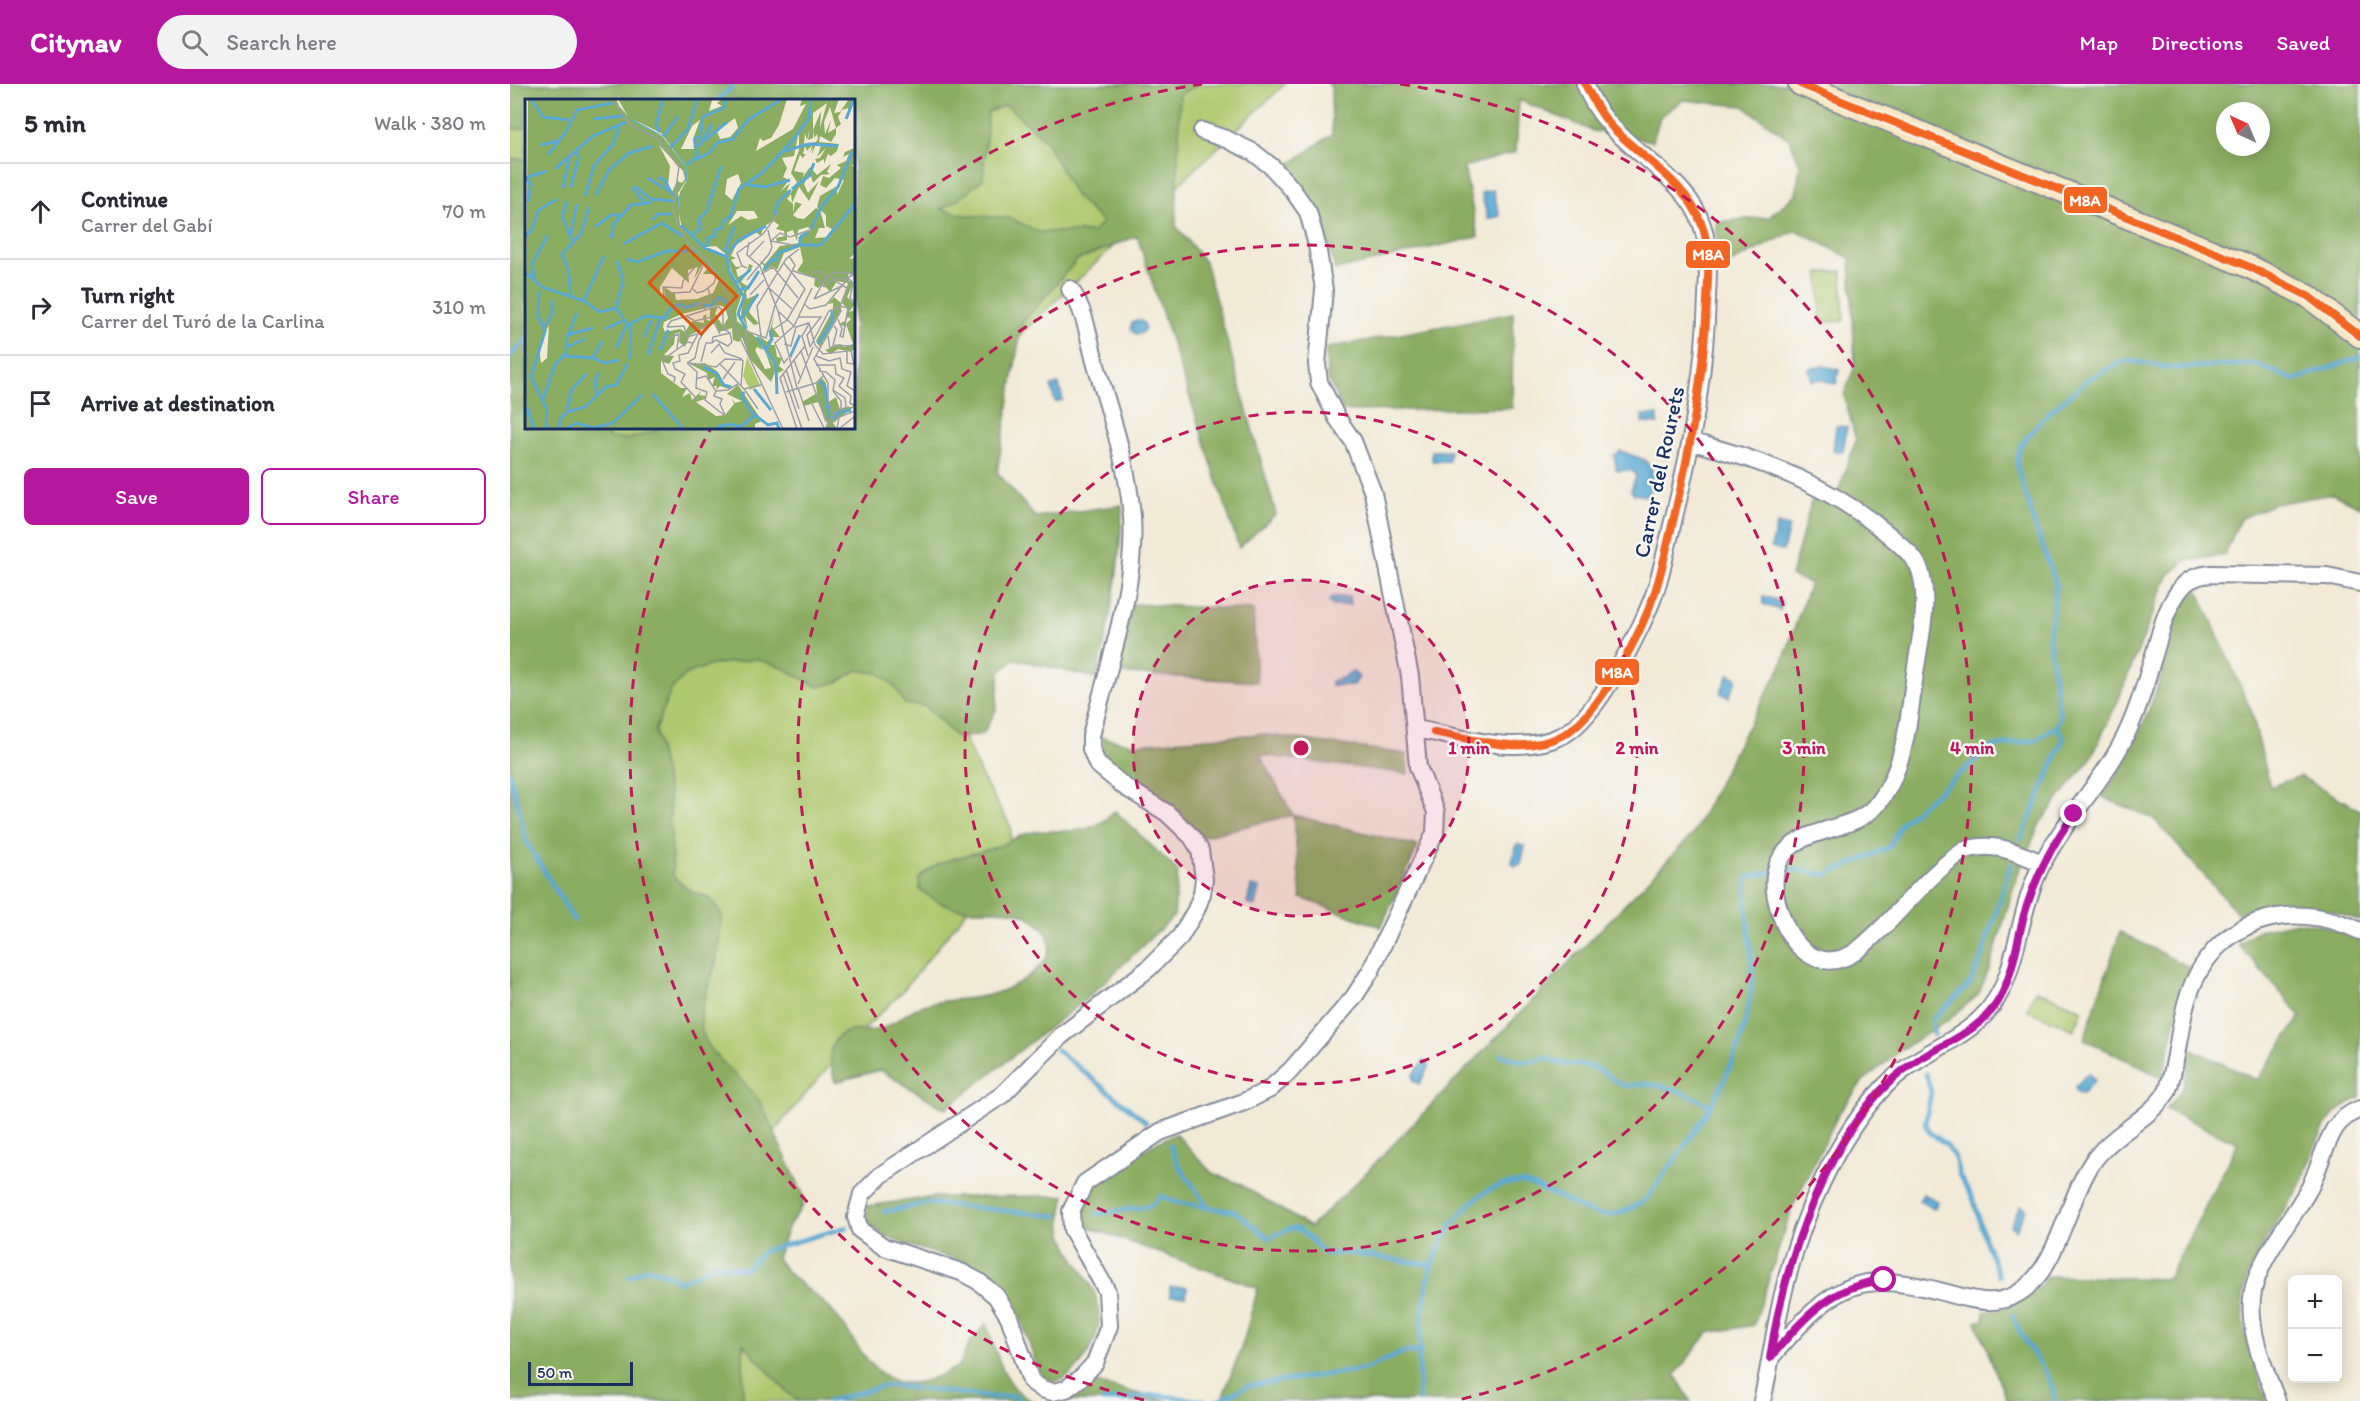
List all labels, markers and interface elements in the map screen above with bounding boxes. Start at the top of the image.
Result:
search box [157,15,577,69]
text: Citynav [30,25,121,59]
icon: search [178,26,211,59]
text: Search here [226,29,337,56]
text: Map [2080,30,2118,55]
text: Directions [2151,30,2243,55]
text: Saved [2276,30,2330,55]
inset map [525,99,855,429]
north arrow [2216,102,2270,156]
text: 5 min [24,107,86,139]
text: Walk · 380 m [374,111,486,135]
text: Continue [81,186,168,213]
line badge: M8A [2063,186,2108,214]
text: M8A [2069,191,2102,210]
icon: ahead [24,195,57,228]
text: 70 m [442,199,486,223]
text: Carrer del Gabí [81,213,212,237]
line badge: M8A [1685,240,1731,269]
text: M8A [1692,245,1725,264]
text: Turn right [81,282,175,309]
icon: right [24,291,57,324]
text: 310 m [432,295,486,319]
text: Carrer del Turó de la Carlina [81,309,325,333]
street label: Carrer del Rourets [1628,384,1690,560]
icon: arrive [24,387,57,420]
text: Arrive at destination [81,390,275,417]
button: Save [24,468,249,525]
button: Share [261,468,486,525]
line badge: M8A [1594,658,1640,686]
text: M8A [1601,663,1634,682]
text: 1 min [1448,737,1490,759]
text: 2 min [1616,737,1659,759]
text: 3 min [1782,737,1826,759]
text: 4 min [1950,737,1995,759]
centre of rings [1291,738,1311,758]
route end [2060,800,2086,826]
route start [1870,1266,1896,1292]
map controls [2288,1275,2342,1383]
button: + [2288,1275,2342,1329]
button: − [2288,1329,2342,1383]
scale bar [528,1359,633,1386]
text: 50 m [537,1363,572,1382]

